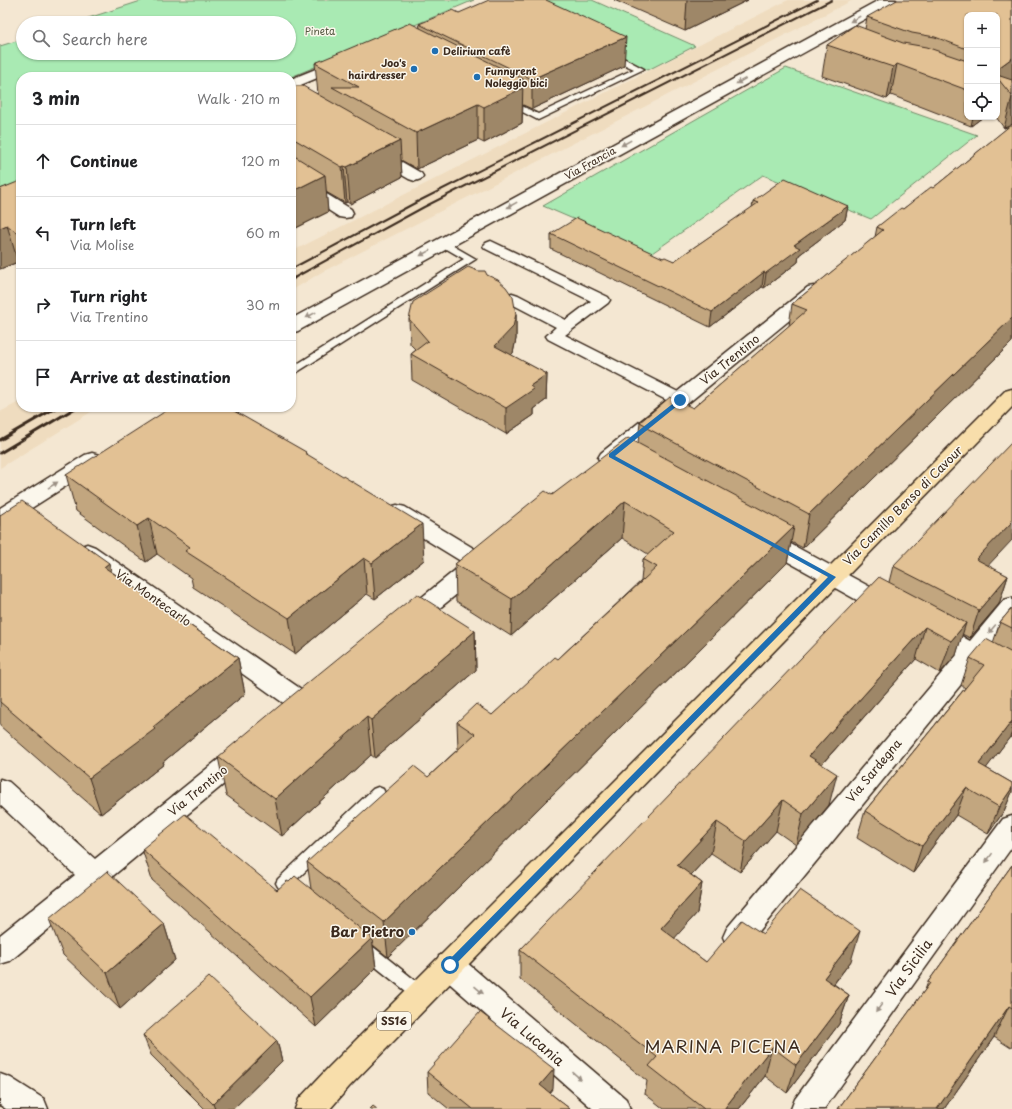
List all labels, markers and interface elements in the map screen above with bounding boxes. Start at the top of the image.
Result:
map controls [964,12,1000,120]
button: + [964,12,1000,48]
one-way arrow [849,15,861,22]
search box [16,16,296,60]
park label: Pineta [305,23,336,38]
icon: search [30,27,52,49]
text: Search here [62,27,148,50]
place label: Delirium cafè [443,43,511,58]
marker: Delirium cafè [430,46,440,56]
button: − [964,48,1000,84]
place label: Joo's hairdresser [348,55,407,82]
place label: Funnyrent Noleggio bici [485,63,548,90]
marker: Joo's hairdresser [409,64,419,74]
marker: Funnyrent Noleggio bici [472,72,482,82]
one-way arrow [735,77,746,84]
button: locate [964,84,1000,120]
text: 3 min [32,85,80,111]
text: Walk · 210 m [197,89,280,108]
one-way arrow [621,140,632,146]
street label: Via Francia [561,142,619,183]
text: Continue [70,149,138,172]
icon: ahead [32,150,54,172]
text: 120 m [241,151,280,170]
one-way arrow [506,202,518,208]
text: Turn left [70,212,136,235]
icon: left [32,222,54,244]
text: 60 m [246,223,280,242]
text: Via Molise [70,235,134,254]
one-way arrow [419,249,431,256]
text: Turn right [70,284,147,307]
icon: right [32,294,54,316]
text: 30 m [246,295,280,314]
text: Via Trentino [70,307,148,326]
one-way arrow [305,312,317,319]
street label: Via Trentino [696,329,763,389]
text: Arrive at destination [70,365,231,388]
icon: arrive [32,366,54,388]
route end [671,391,689,409]
street label: Via Camillo Benso di Cavour [838,441,967,569]
one-way arrow [47,481,59,488]
street label: Via Montecarlo [112,564,196,630]
one-way arrow [988,624,997,635]
street label: Via Sardegna [841,734,906,806]
street label: Via Trentino [164,760,231,820]
one-way arrow [985,853,993,864]
place label: Bar Pietro [330,921,404,942]
marker: Bar Pietro [407,927,417,937]
street label: Via Sicilia [880,934,937,1001]
route start [441,956,459,974]
one-way arrow [474,986,484,995]
street label: Via Lucania [495,1003,570,1071]
one-way arrow [875,1003,883,1014]
road number: SS16 [377,1012,411,1030]
district label: MARINA PICENA [644,1033,802,1059]
one-way arrow [572,1071,582,1080]

